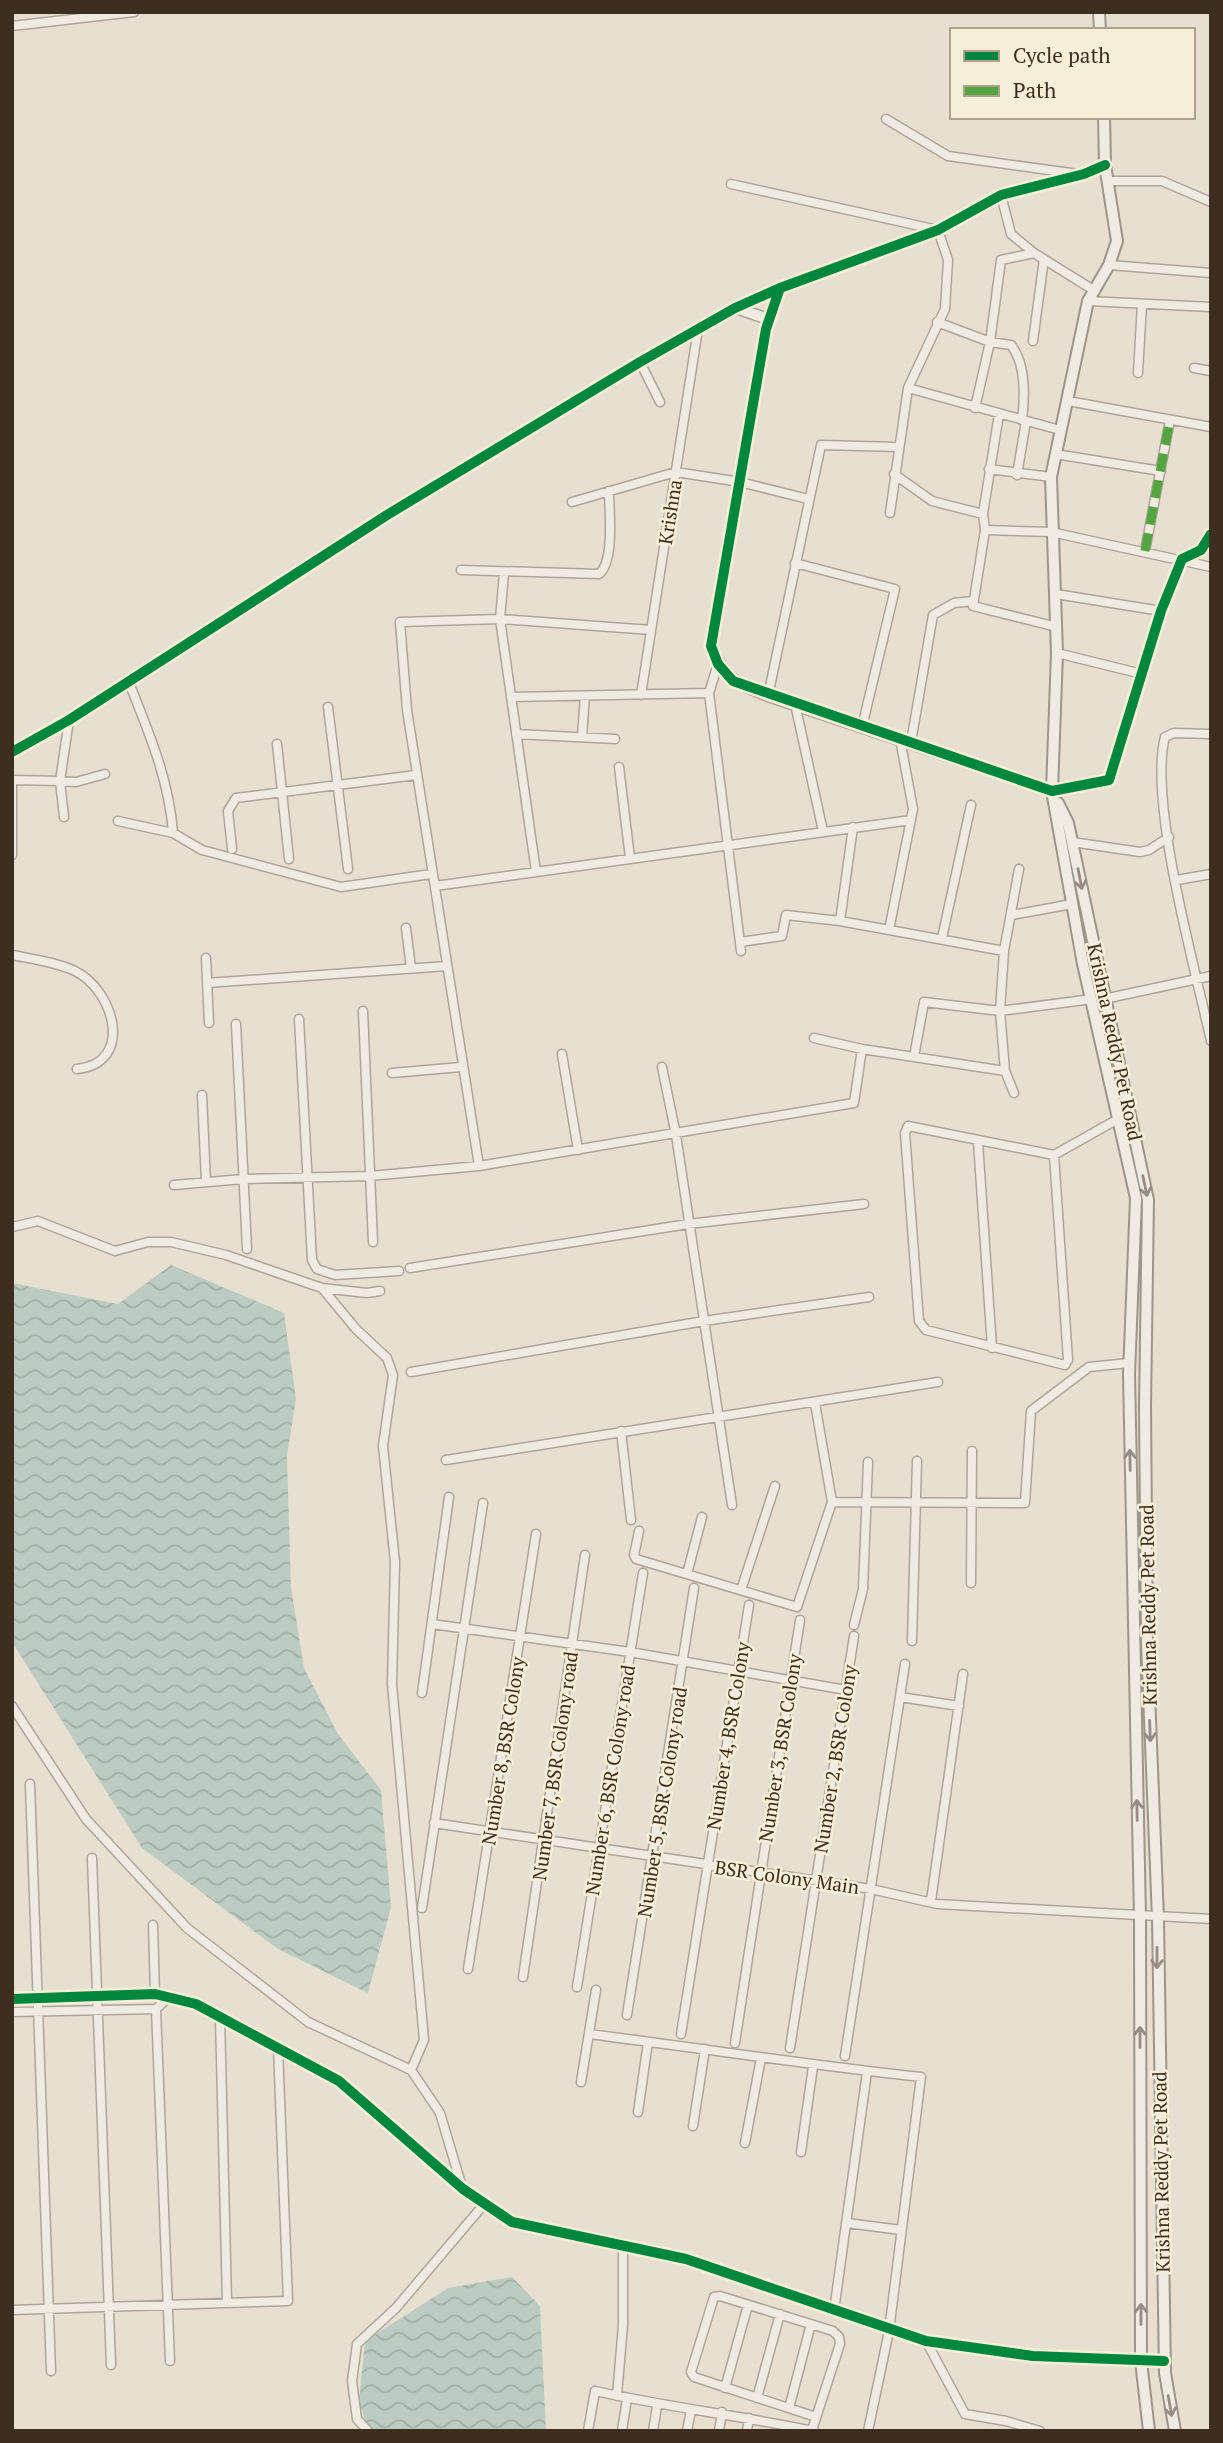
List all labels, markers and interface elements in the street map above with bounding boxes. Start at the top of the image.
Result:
legend [950,28,1195,119]
text: Cycle path [1013,41,1111,69]
text: Path [1013,76,1056,104]
street label: Krishna [652,477,687,546]
one-way arrow [1074,867,1087,890]
street label: Krishna Reddy Pet Road [1082,941,1149,1143]
one-way arrow [1139,1174,1153,1197]
one-way arrow [1123,1449,1137,1472]
street label: Krishna Reddy Pet Road [1133,1504,1162,1706]
street label: Number 4, BSR Colony [700,1640,755,1832]
street label: Number 7, BSR Colony road [526,1649,583,1882]
street label: Number 3, BSR Colony [752,1652,807,1844]
street label: Number 8, BSR Colony [475,1655,530,1847]
street label: Number 6, BSR Colony road [579,1662,640,1897]
street label: Number 2, BSR Colony [807,1663,862,1855]
street label: Number 5, BSR Colony road [631,1684,692,1919]
one-way arrow [1144,1719,1157,1742]
one-way arrow [1130,1799,1144,1822]
street label: BSR Colony Main [713,1854,861,1899]
one-way arrow [1151,1947,1164,1970]
one-way arrow [1133,2026,1147,2049]
street label: Krishna Reddy Pet Road [1146,2071,1175,2273]
one-way arrow [1134,2303,1147,2326]
one-way arrow [1164,2394,1177,2417]

